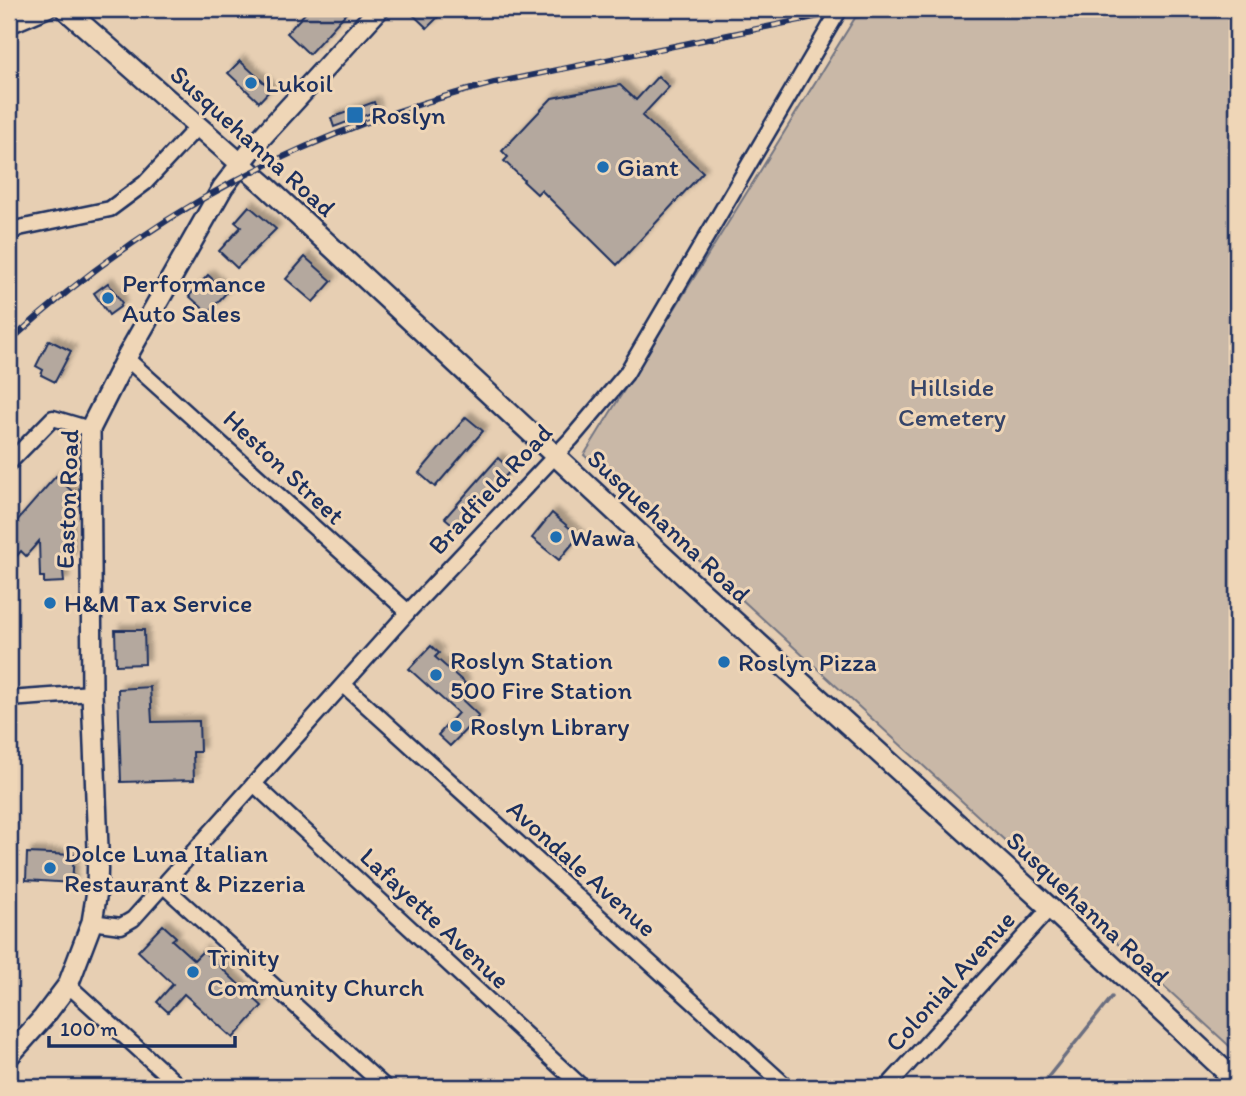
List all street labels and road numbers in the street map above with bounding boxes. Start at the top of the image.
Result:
street label: Susquehanna Road [164,58,342,224]
street label: Heston Street [217,403,352,531]
street label: Bradfield Road [421,417,559,561]
street label: Easton Road [49,428,85,569]
street label: Susquehanna Road [581,442,757,610]
street label: Avondale Avenue [501,792,663,944]
street label: Susquehanna Road [1000,824,1176,992]
street label: Lafayette Avenue [353,840,517,996]
street label: Colonial Avenue [878,904,1022,1058]

